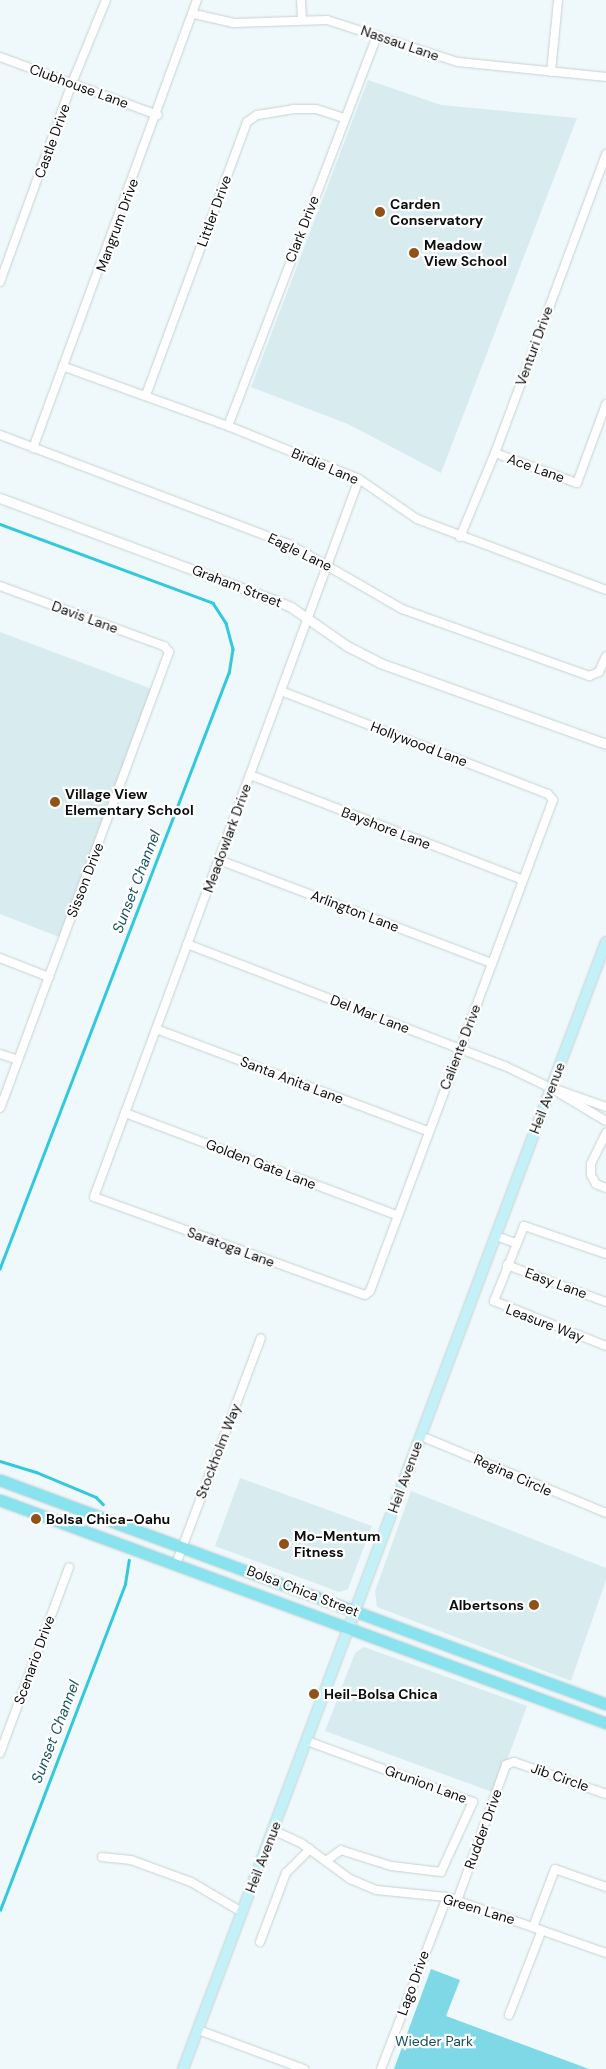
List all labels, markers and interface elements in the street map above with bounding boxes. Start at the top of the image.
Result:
street label: Nassau Lane [359,22,441,64]
street label: Clubhouse Lane [27,60,131,112]
street label: Castle Drive [31,102,73,180]
street label: Littler Drive [193,173,235,249]
street label: Mangrum Drive [92,176,142,274]
street label: Clark Drive [282,193,322,265]
place label: Carden Conservatory [390,196,483,228]
marker: Carden Conservatory [374,206,386,218]
place label: Meadow View School [424,237,507,270]
marker: Meadow View School [408,247,420,259]
street label: Venturi Drive [512,304,556,388]
street label: Birdie Lane [289,444,361,488]
street label: Ace Lane [505,450,567,486]
street label: Eagle Lane [265,529,335,575]
street label: Graham Street [190,561,284,611]
street label: Davis Lane [49,597,121,637]
street label: Hollywood Lane [368,718,470,770]
street label: Meadowlark Drive [199,781,255,895]
place label: Village View Elementary School [65,786,194,819]
marker: Village View Elementary School [49,796,61,808]
street label: Bayshore Lane [339,803,433,853]
water label: Sunset Channel [109,828,165,936]
street label: Sisson Drive [63,840,107,920]
street label: Arlington Lane [309,886,401,936]
street label: Del Mar Lane [328,991,412,1037]
street label: Caliente Drive [436,1002,484,1092]
street label: Santa Anita Lane [238,1053,346,1107]
street label: Heil Avenue [526,1060,568,1136]
street label: Golden Gate Lane [204,1135,318,1193]
street label: Saratoga Lane [185,1223,277,1271]
street label: Easy Lane [523,1264,589,1302]
street label: Leasure Way [504,1300,586,1346]
street label: Stockholm Way [192,1401,244,1501]
street label: Heil Avenue [384,1439,426,1515]
street label: Regina Circle [471,1450,555,1500]
place label: Bolsa Chica-Oahu [46,1511,170,1527]
marker: Bolsa Chica-Oahu [30,1513,42,1525]
place label: Mo-Mentum Fitness [294,1528,380,1560]
marker: Mo-Mentum Fitness [278,1538,290,1550]
street label: Bolsa Chica Street [245,1562,361,1620]
place label: Albertsons [449,1597,524,1613]
marker: Albertsons [528,1599,540,1611]
street label: Scenario Drive [10,1613,58,1707]
water label: Sunset Channel [28,1678,84,1786]
place label: Heil-Bolsa Chica [324,1686,438,1702]
marker: Heil-Bolsa Chica [308,1688,320,1700]
street label: Jib Circle [529,1759,591,1795]
street label: Grunion Lane [383,1761,469,1807]
street label: Rudder Drive [461,1787,505,1871]
street label: Heil Avenue [242,1819,284,1895]
street label: Green Lane [441,1890,517,1928]
street label: Lago Drive [394,1948,432,2018]
park label: Wieder Park [395,2033,473,2049]

